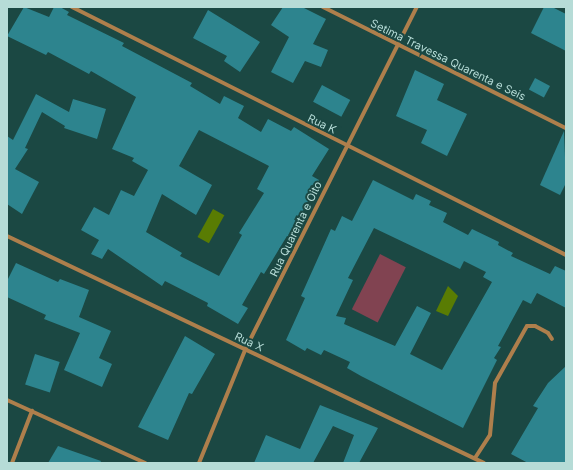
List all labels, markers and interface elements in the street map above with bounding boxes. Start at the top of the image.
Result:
street label: Setima Travessa Quarenta e Seis [368,17,528,103]
street label: Rua K [306,111,338,137]
street label: Rua Quarenta e Oito [267,179,325,279]
street label: Rua X [232,330,266,354]

